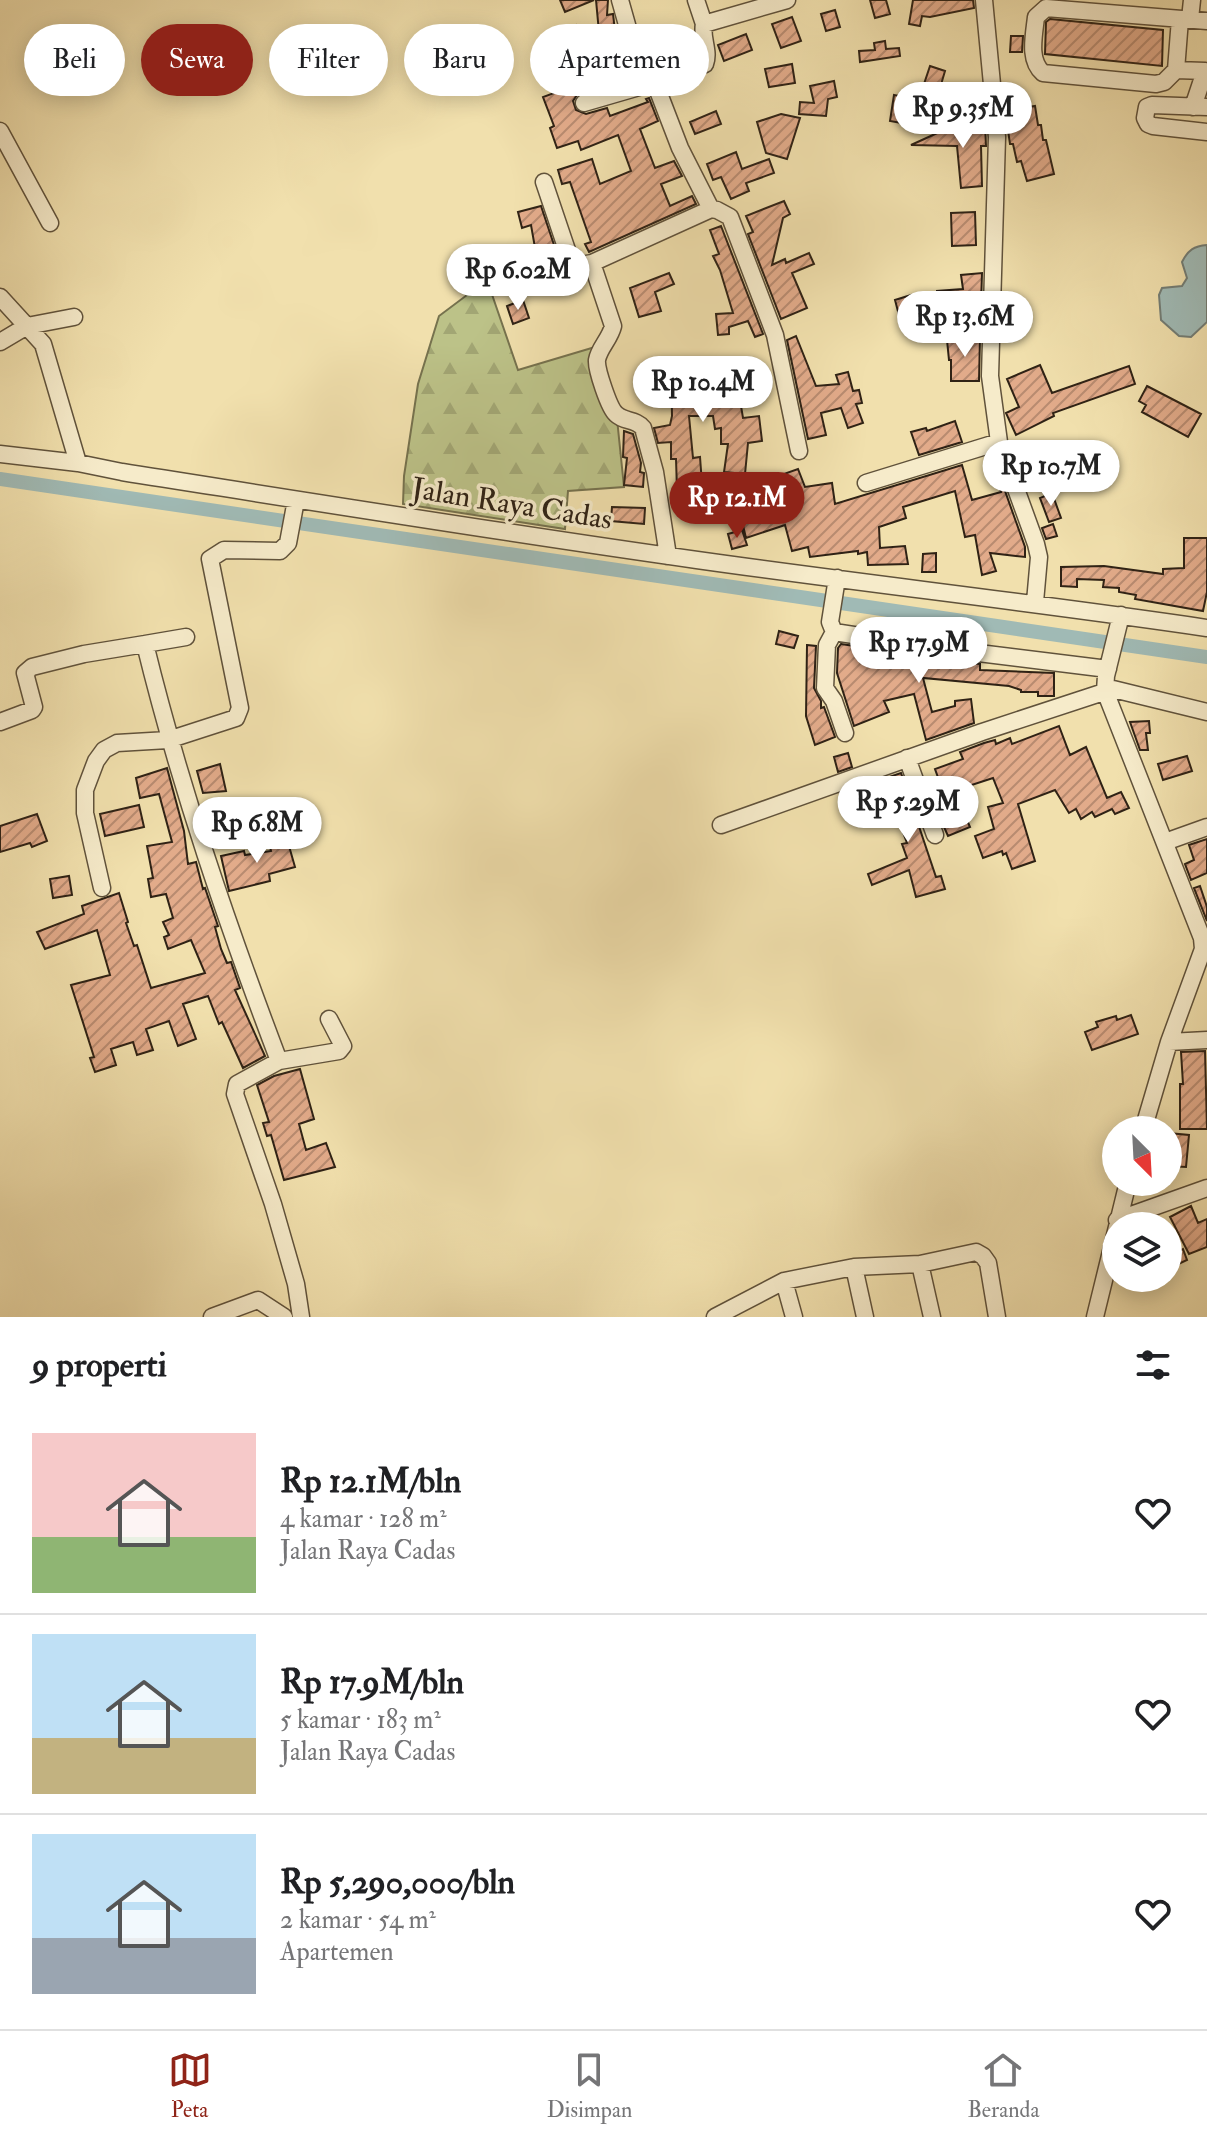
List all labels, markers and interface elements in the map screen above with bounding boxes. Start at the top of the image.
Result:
chip: Beli [24,24,125,96]
chip: Sewa [141,24,253,96]
chip: Filter [269,24,388,96]
chip: Baru [404,24,514,96]
chip: Apartemen [530,24,709,96]
pin: Rp 9.35M [880,82,1046,150]
text: Rp 9.35M [912,92,1014,124]
pin: Rp 6.02M [435,244,601,312]
text: Rp 6.02M [464,254,572,286]
pin: Rp 13.6M [882,291,1048,359]
text: Rp 13.6M [915,301,1015,333]
pin: Rp 10.4M [620,356,786,424]
text: Rp 10.4M [651,366,755,398]
pin: Rp 10.7M [968,440,1134,508]
text: Rp 10.7M [1001,450,1101,482]
street label: Jalan Raya Cadas [408,470,615,538]
pin: Rp 12.1M [654,472,820,540]
text: Rp 12.1M [687,482,787,514]
pin: Rp 17.9M [836,617,1002,685]
text: Rp 17.9M [868,627,970,659]
pin: Rp 5.29M [825,776,991,844]
text: Rp 5.29M [856,786,960,818]
pin: Rp 6.8M [183,797,331,865]
text: Rp 6.8M [211,807,303,839]
north arrow [1102,1116,1182,1196]
map controls [1102,1116,1182,1292]
button: layers [1102,1212,1182,1292]
icon: filters [1131,1343,1175,1387]
text: 9 properti [32,1344,167,1387]
text: Rp 12.1M/bln [280,1460,461,1503]
icon: home [96,1465,192,1561]
icon: heart [1131,1491,1175,1535]
text: 4 kamar · 128 m² [280,1503,447,1535]
text: Jalan Raya Cadas [280,1535,455,1567]
text: Rp 17.9M/bln [280,1661,464,1704]
icon: home [96,1666,192,1762]
icon: heart [1131,1692,1175,1736]
text: 5 kamar · 183 m² [280,1704,441,1736]
text: Jalan Raya Cadas [280,1736,455,1768]
text: Rp 5,290,000/bln [280,1861,515,1904]
icon: home [96,1866,192,1962]
icon: heart [1131,1892,1175,1936]
text: 2 kamar · 54 m² [280,1904,436,1936]
text: Apartemen [280,1936,394,1968]
tab: Peta [168,2048,212,2124]
tab: Disimpan [547,2048,632,2124]
tab: Beranda [967,2048,1039,2124]

